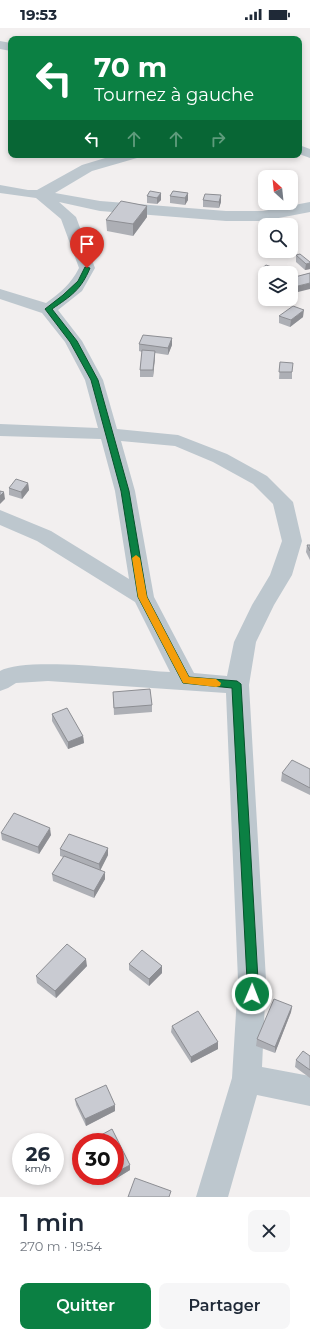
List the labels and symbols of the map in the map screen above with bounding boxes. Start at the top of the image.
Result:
north arrow [258,170,298,210]
pin [70,227,104,268]
position arrow [231,973,273,1015]
speed limit sign: 30 [72,1133,124,1185]

